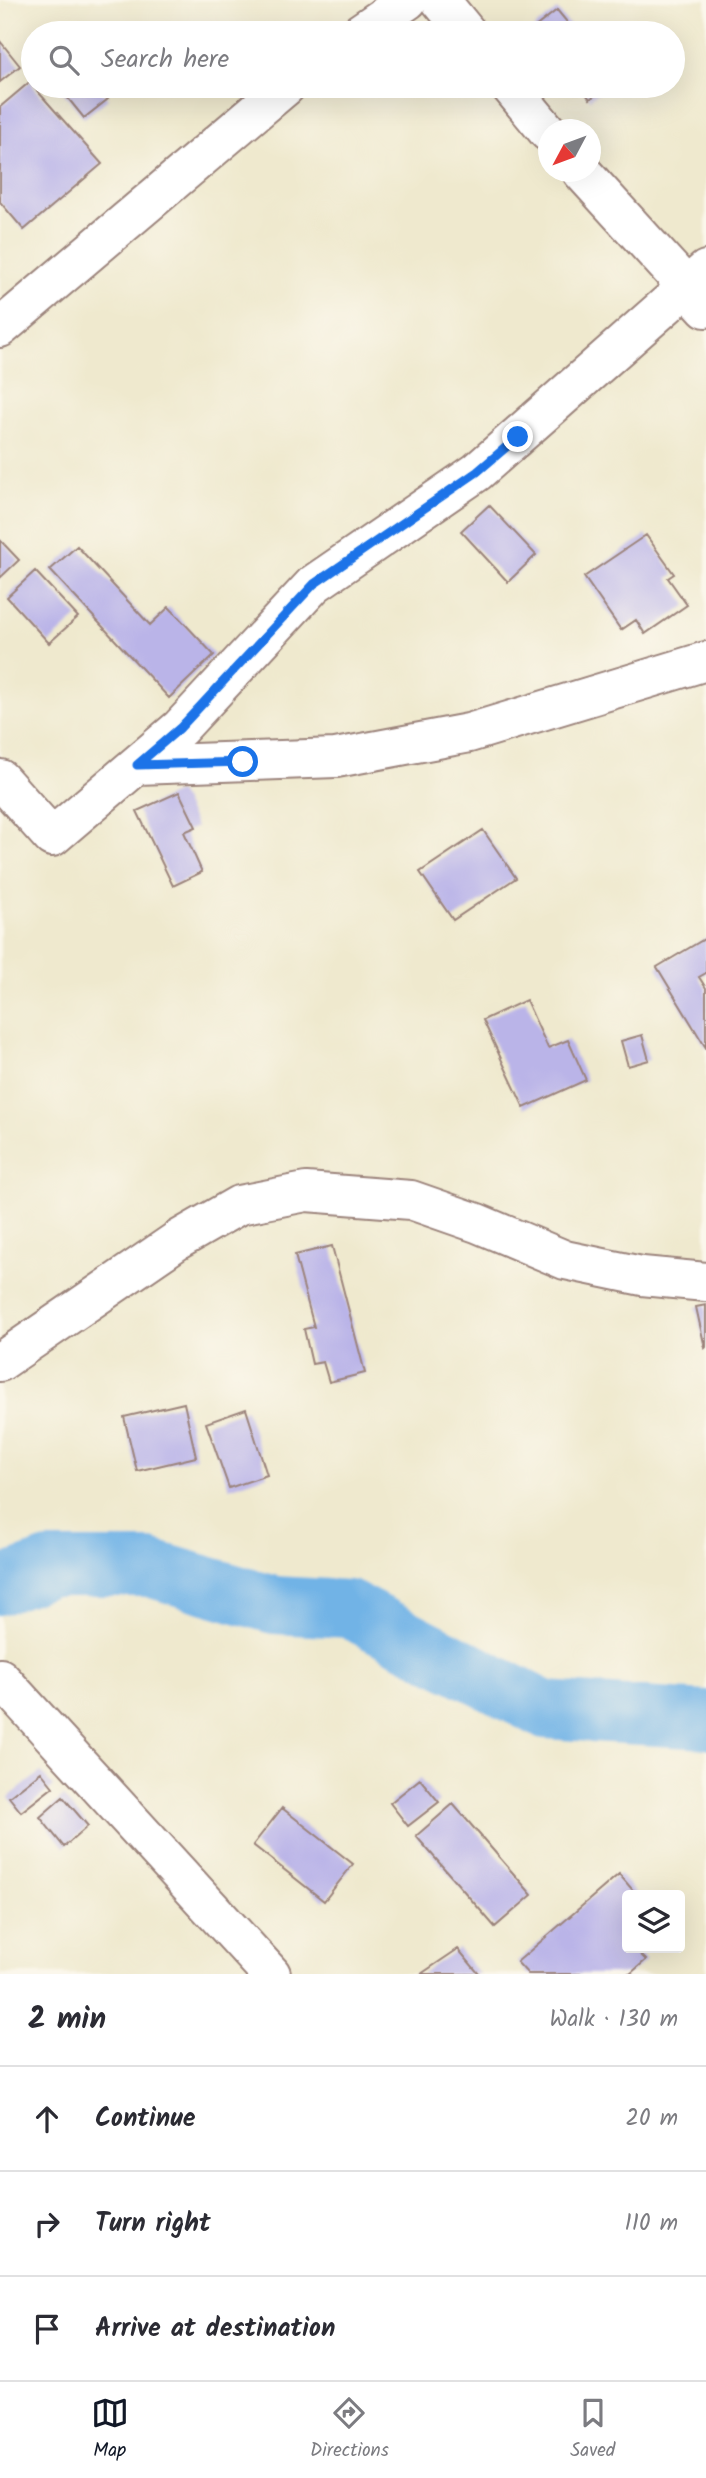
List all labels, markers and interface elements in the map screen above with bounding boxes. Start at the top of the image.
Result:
search box [21,21,685,98]
text: Search here [101,39,229,81]
icon: search [45,41,83,79]
north arrow [538,119,601,182]
route end [502,421,533,452]
route start [227,746,258,777]
map controls [622,1890,685,1953]
button: layers [622,1890,685,1953]
text: 2 min [28,1996,106,2044]
text: Walk · 130 m [550,2002,678,2038]
text: Continue [95,2098,196,2140]
icon: ahead [28,2100,66,2138]
text: 20 m [626,2101,678,2137]
text: Turn right [95,2203,211,2245]
icon: right [28,2205,66,2243]
text: 110 m [625,2206,678,2242]
text: Arrive at destination [95,2308,335,2350]
icon: arrive [28,2310,66,2348]
tab: Map [91,2394,129,2466]
tab: Directions [310,2394,389,2466]
tab: Saved [570,2394,615,2466]

